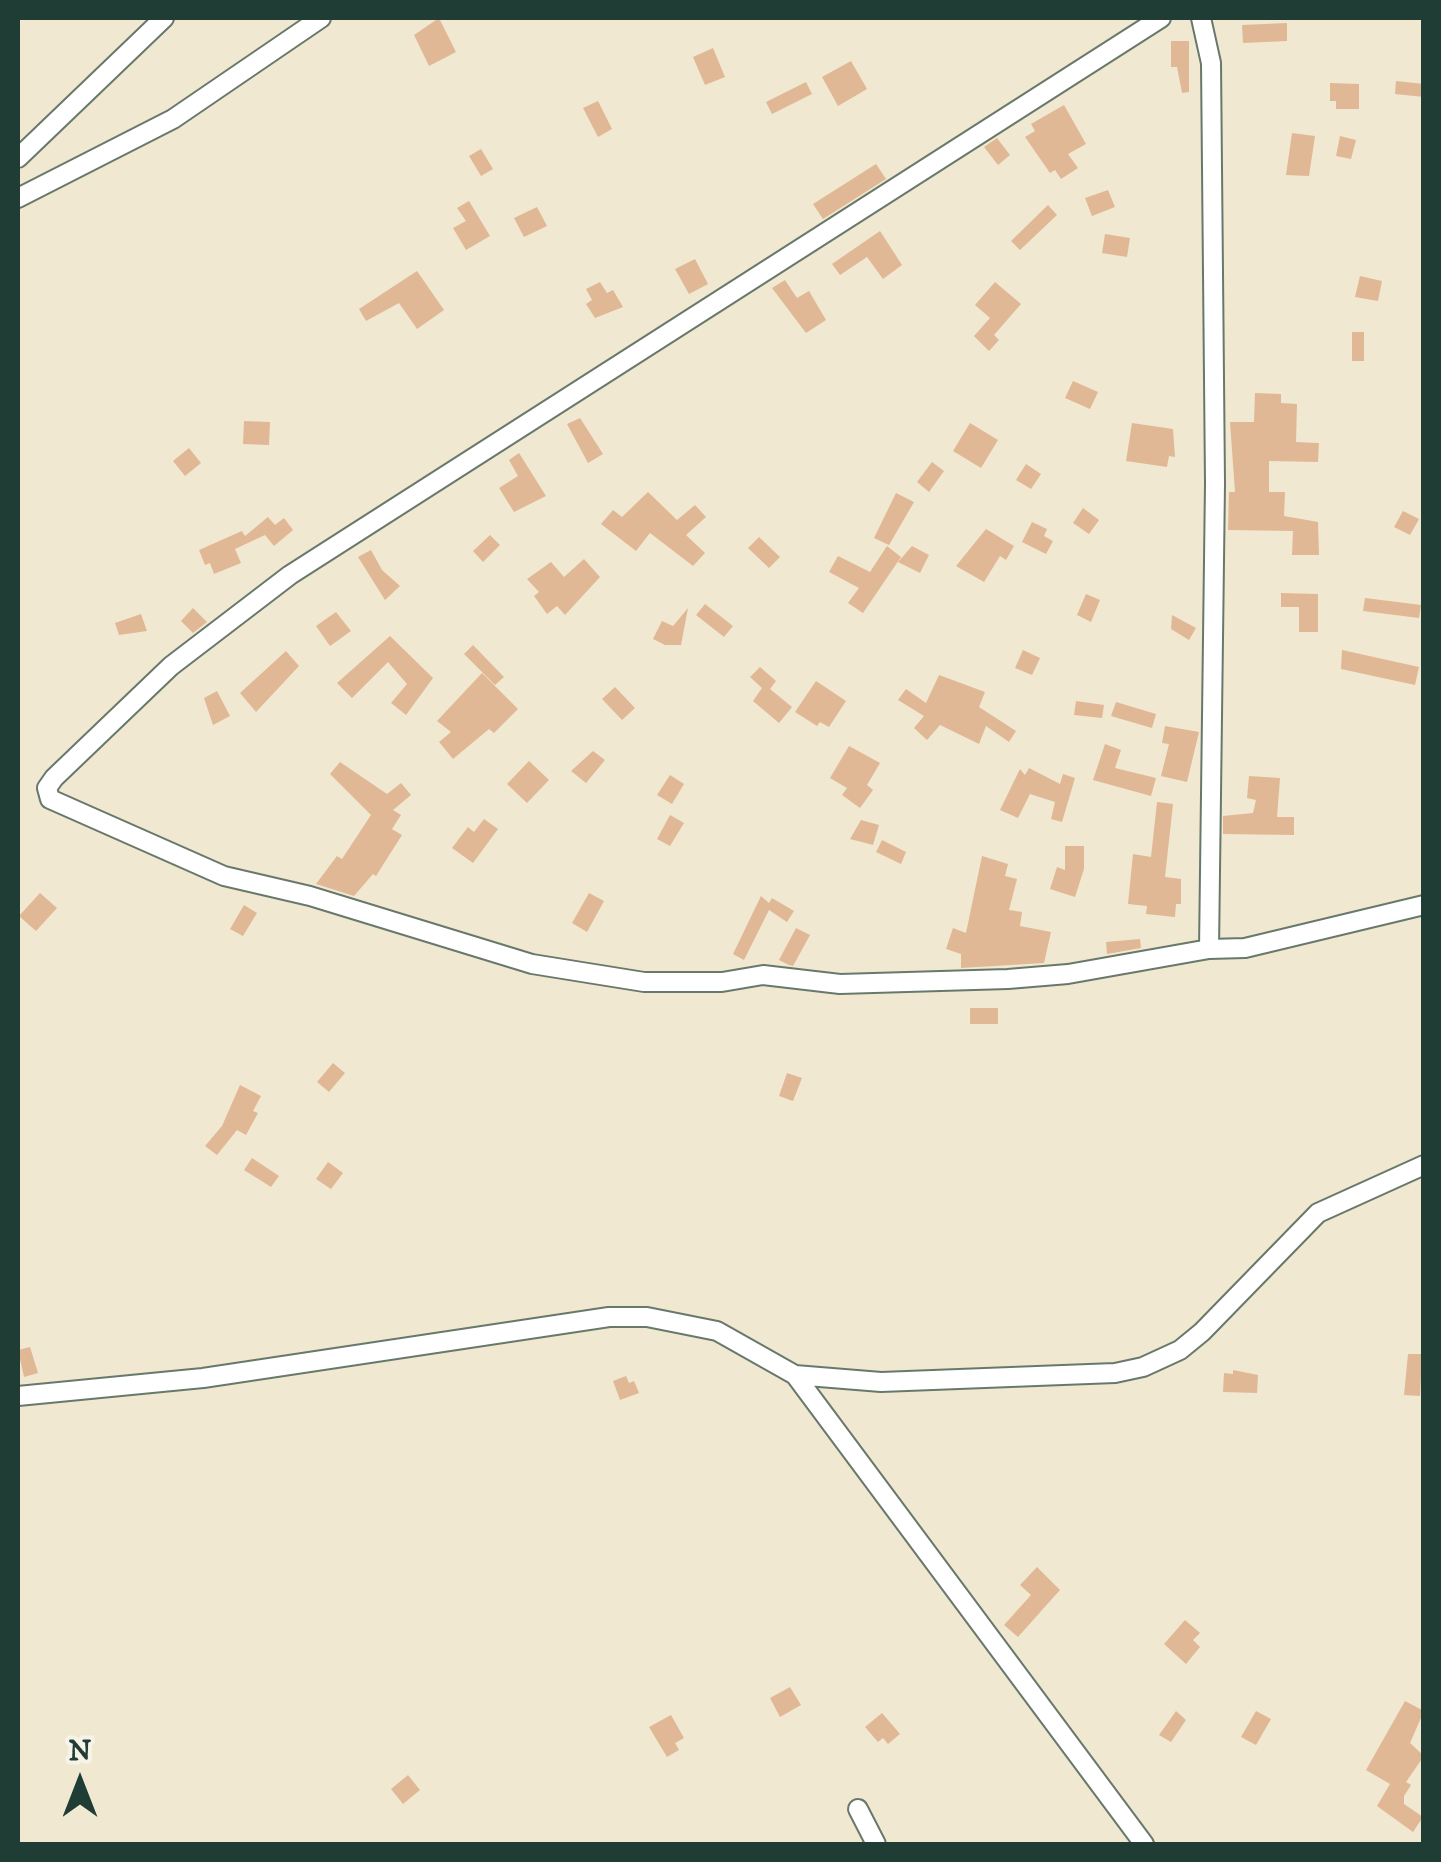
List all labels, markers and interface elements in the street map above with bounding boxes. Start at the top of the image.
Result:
north arrow [30,1732,130,1832]
text: N [69,1734,91,1769]

